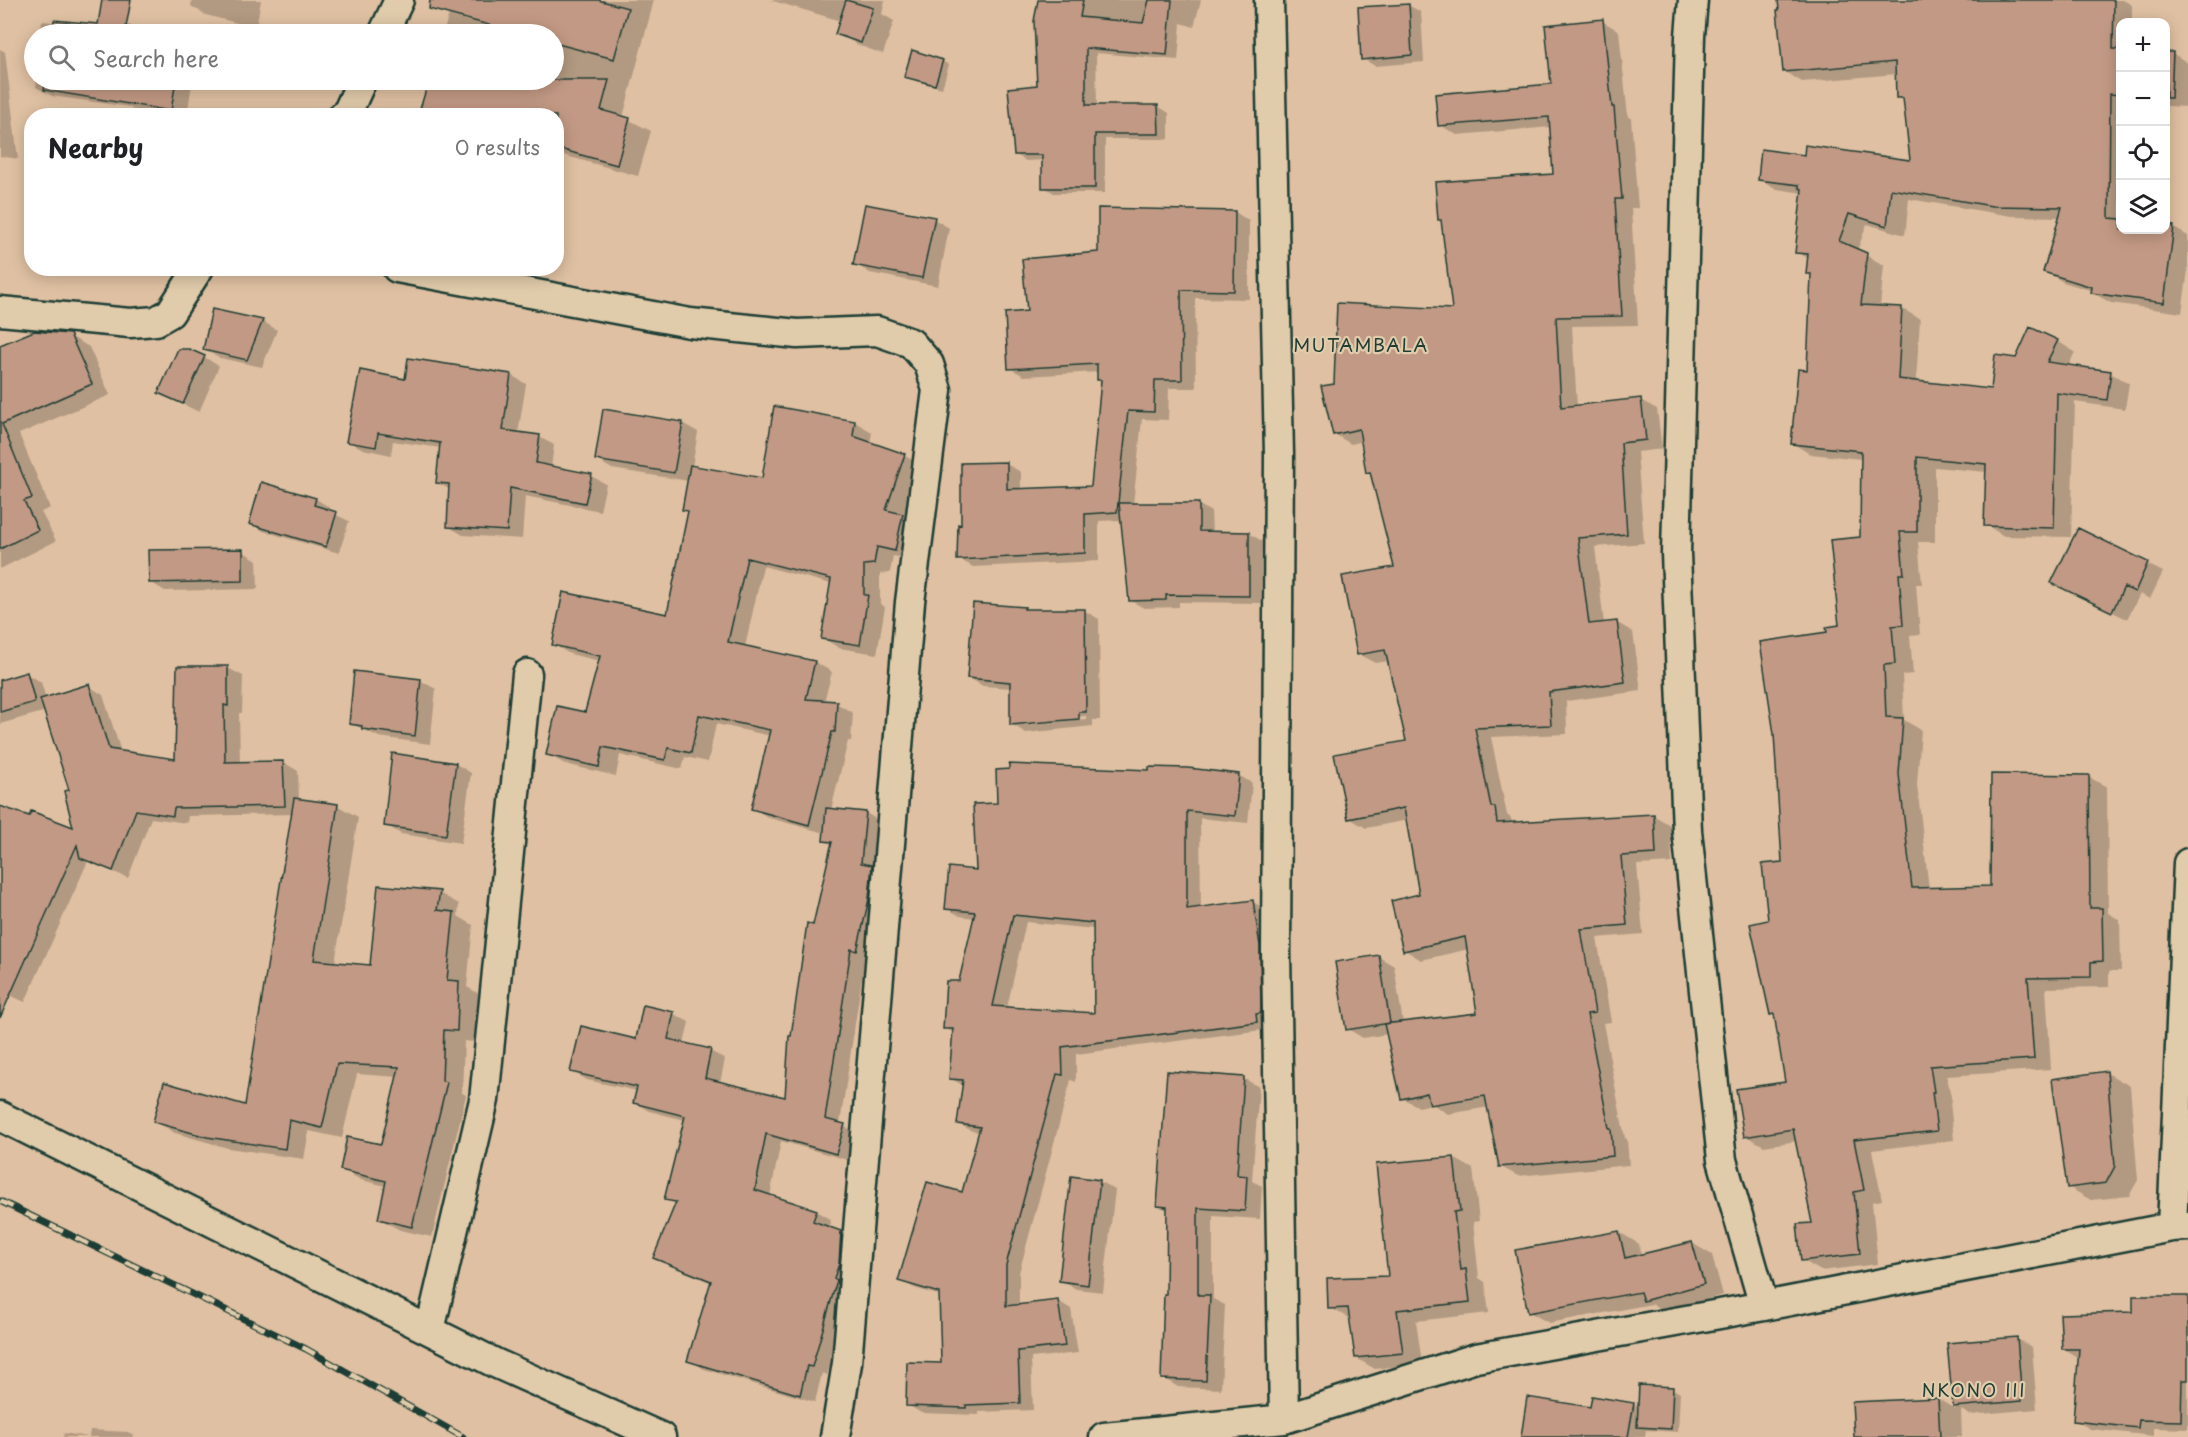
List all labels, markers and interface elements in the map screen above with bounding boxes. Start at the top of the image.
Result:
map controls [2116,18,2170,234]
button: + [2116,18,2170,72]
search box [24,24,564,90]
icon: search [45,41,78,74]
text: Search here [93,41,219,74]
button: − [2116,72,2170,126]
button: locate [2116,126,2170,180]
text: Nearby [48,128,143,167]
text: 0 results [455,132,540,162]
button: layers [2116,180,2170,234]
district label: MUTAMBALA [1293,331,1429,358]
district label: NKONO III [1922,1376,2026,1403]

